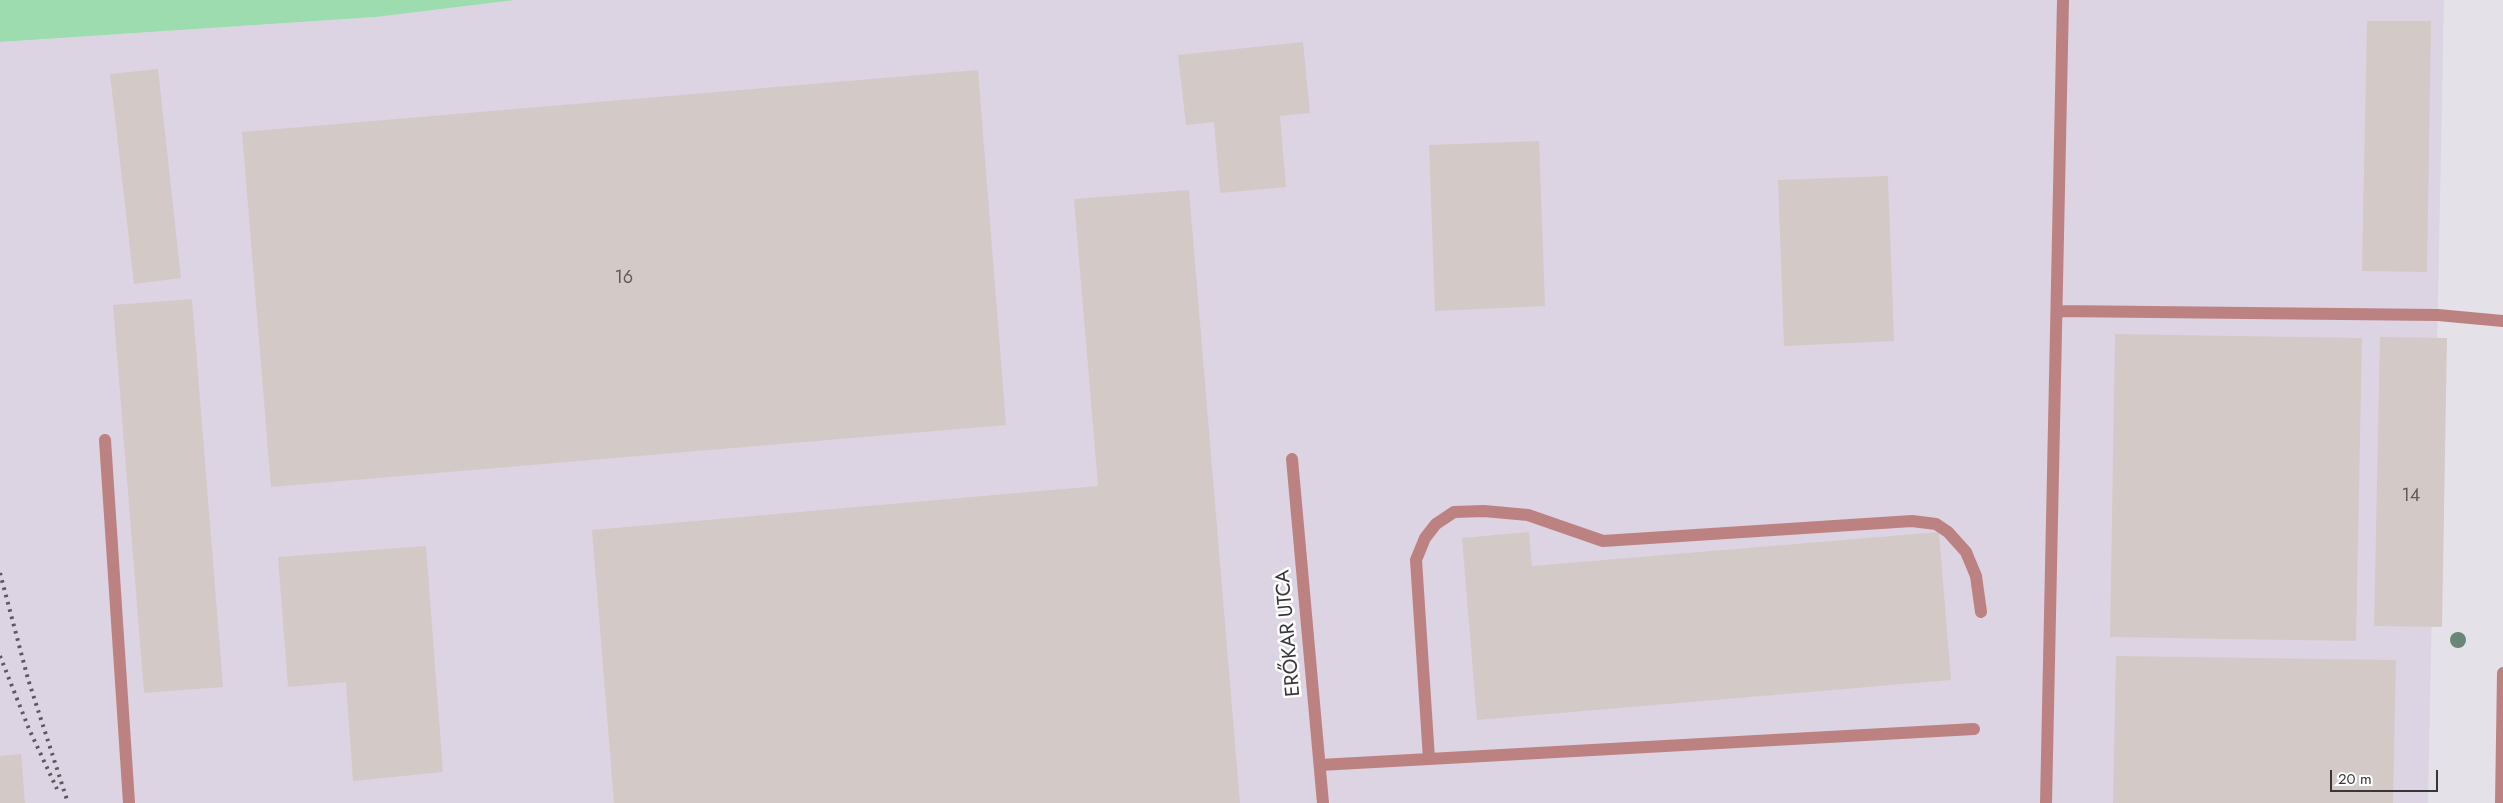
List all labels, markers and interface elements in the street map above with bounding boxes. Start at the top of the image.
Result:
house number: 16 [615,268,633,290]
house number: 14 [2402,486,2420,508]
street label: ERŐKAR UTCA [1272,569,1306,697]
scale bar [2333,760,2440,792]
text: 20 m [2338,768,2372,790]

